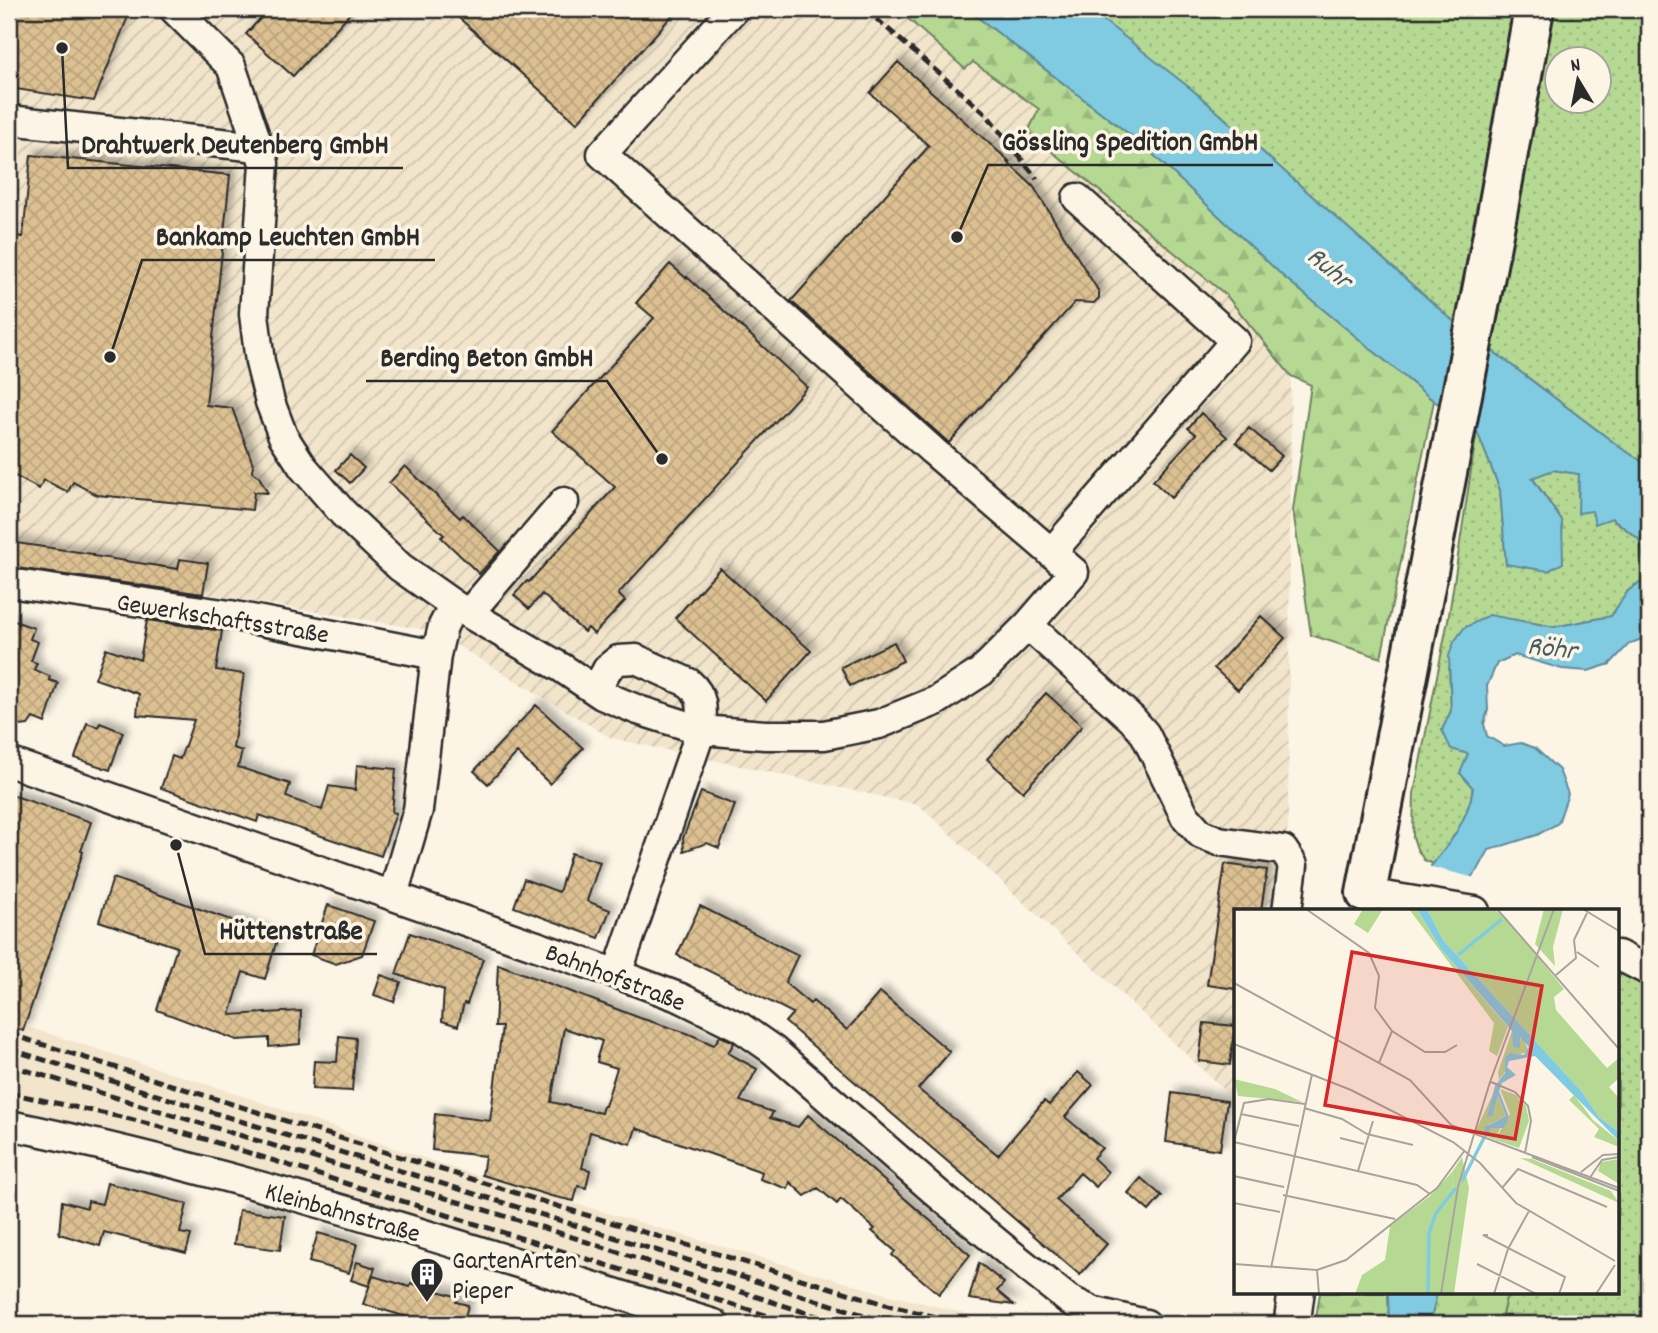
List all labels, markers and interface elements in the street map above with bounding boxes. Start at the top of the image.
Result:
north arrow [1542,46,1612,116]
text: N [1569,53,1583,81]
callout: Gössling Spedition GmbH [988,116,1273,165]
callout: Drahtwerk Deutenberg GmbH [68,119,403,168]
text: Gössling Spedition GmbH [1002,125,1258,165]
text: Drahtwerk Deutenberg GmbH [81,128,389,168]
callout: Bankamp Leuchten GmbH [142,211,435,260]
text: Bankamp Leuchten GmbH [156,220,420,260]
water label: Ruhr [1296,239,1362,303]
callout: Berding Beton GmbH [366,332,607,381]
text: Berding Beton GmbH [380,341,594,381]
street label: Gewerkschaftsstraße [114,585,331,656]
water label: Röhr [1525,629,1582,674]
callout: Hüttenstraße [205,905,377,954]
inset map [1234,909,1620,1294]
text: Hüttenstraße [219,914,363,954]
street label: Bahnhofstraße [539,936,690,1023]
street label: Kleinbahnstraße [260,1175,424,1254]
place label: GartenArten Pieper [452,1244,577,1311]
building icon: GartenArten Pieper [408,1255,446,1304]

